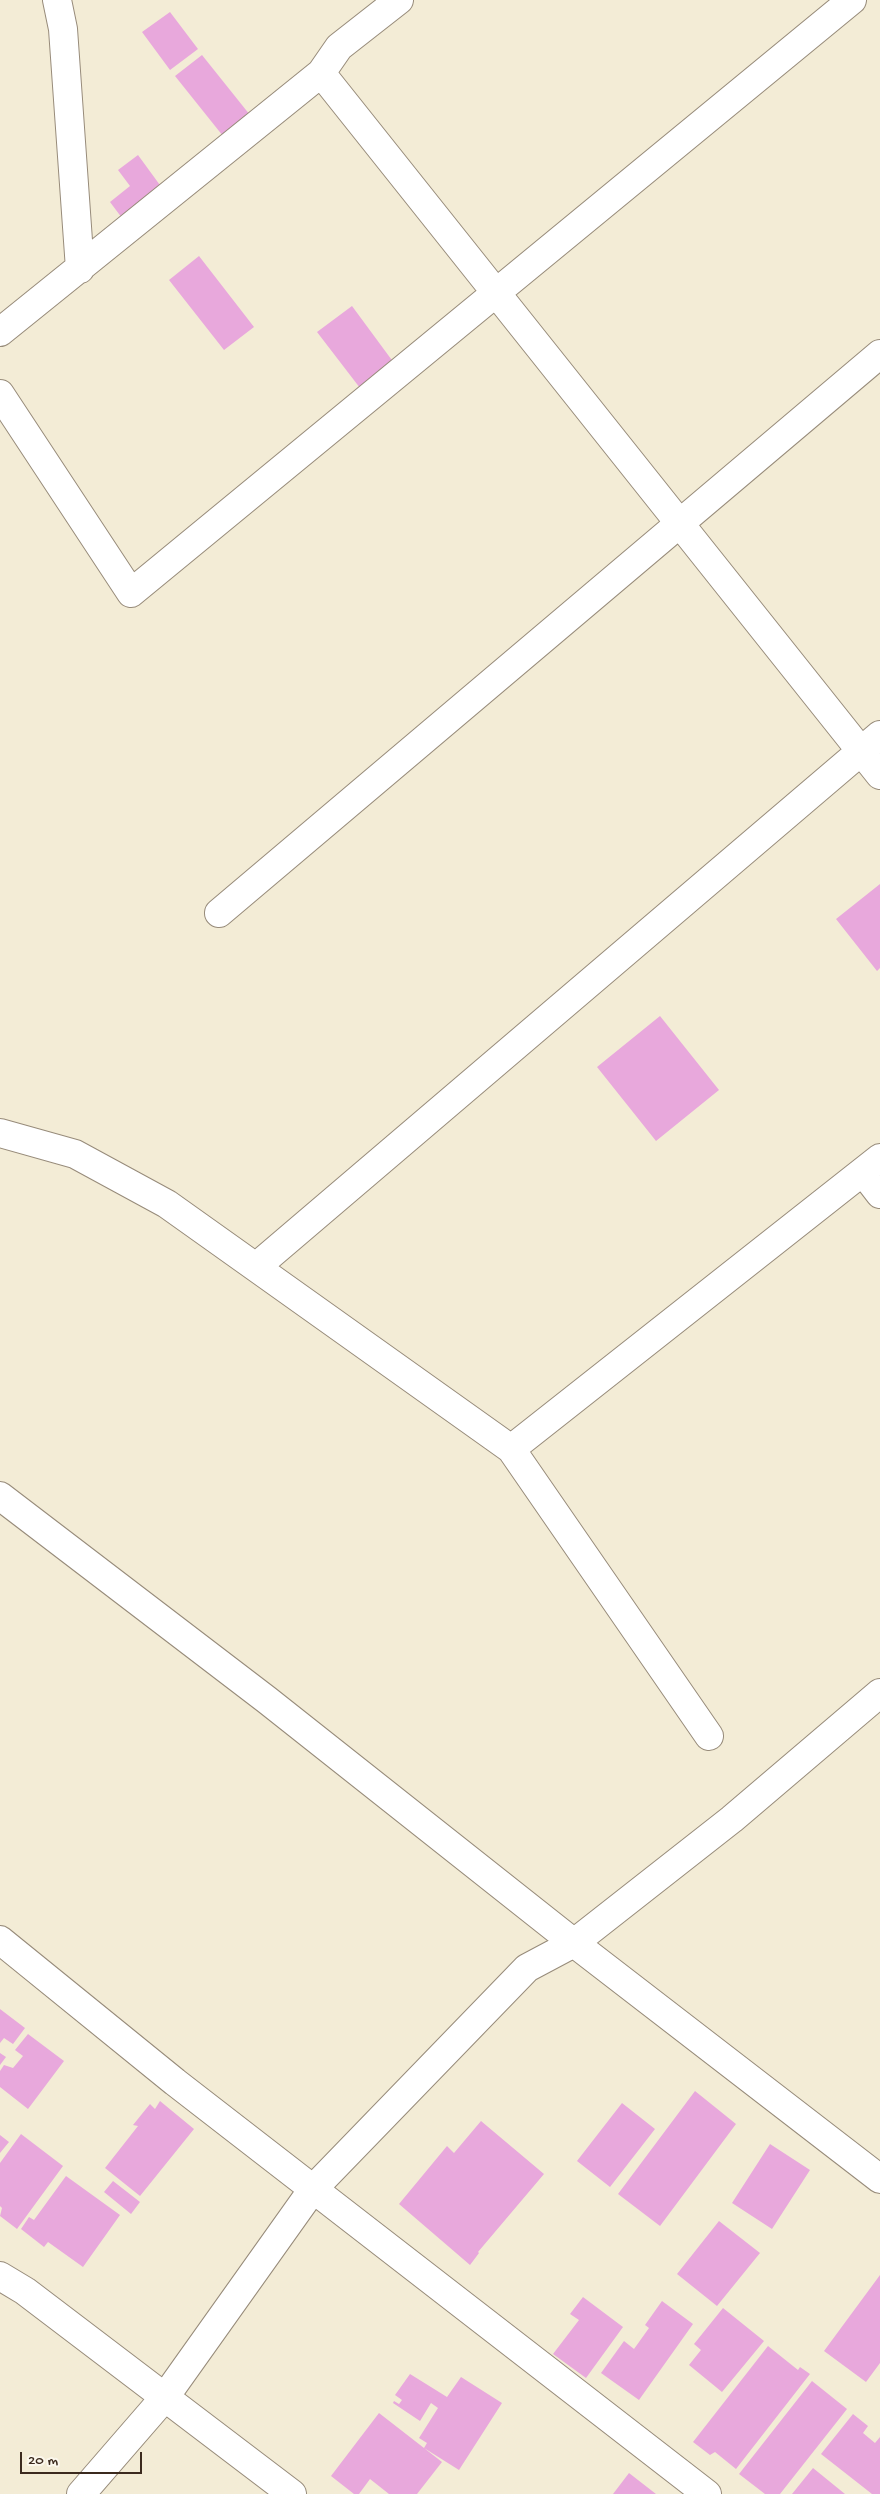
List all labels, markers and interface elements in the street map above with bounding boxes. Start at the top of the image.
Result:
scale bar [22,2442,145,2474]
text: 20 m [28,2452,58,2470]

